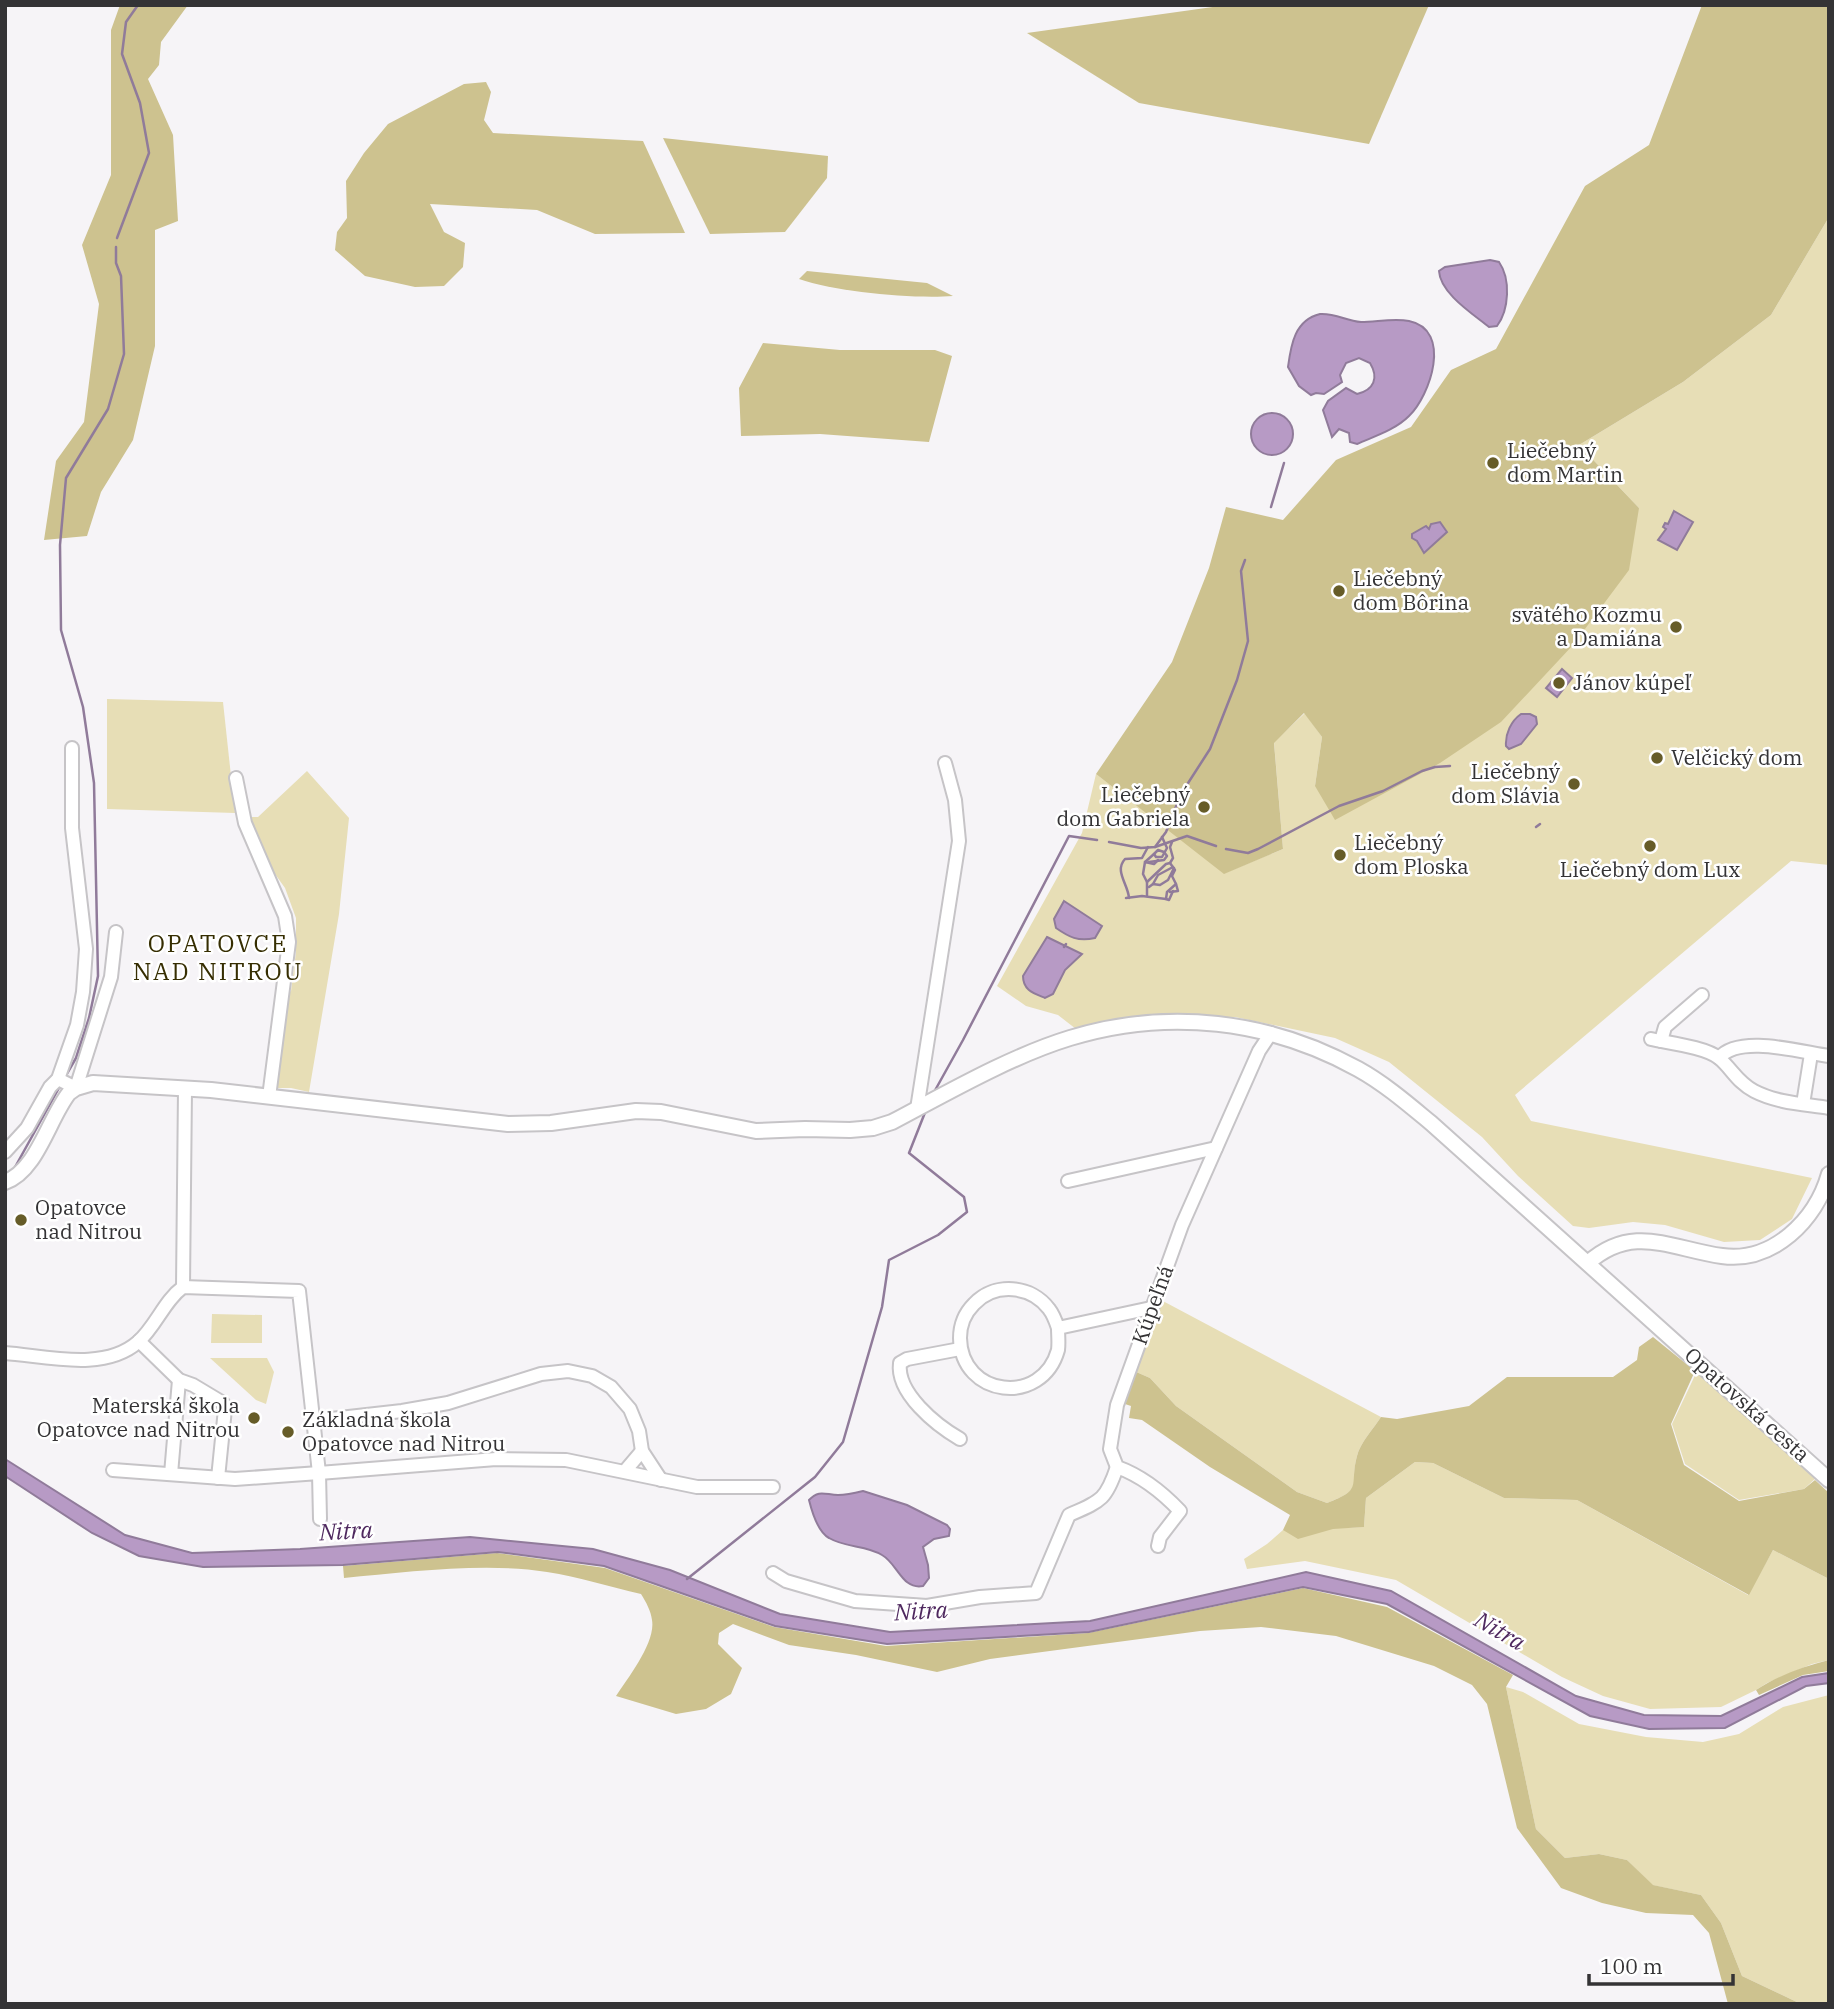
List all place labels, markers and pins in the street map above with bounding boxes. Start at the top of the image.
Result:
place label: Liečebný dom Martin [1507,436,1623,488]
marker: Liečebný dom Martin [1485,455,1501,471]
place label: Liečebný dom Bôrina [1353,564,1469,616]
marker: Liečebný dom Bôrina [1331,583,1347,599]
place label: svätého Kozmu a Damiána [1512,600,1662,652]
marker: svätého Kozmu a Damiána [1668,619,1684,635]
place label: Jánov kúpeľ [1573,668,1692,696]
marker: Jánov kúpeľ [1551,675,1567,691]
place label: Velčický dom [1671,743,1803,771]
marker: Velčický dom [1649,750,1665,766]
place label: Liečebný dom Slávia [1451,757,1561,809]
marker: Liečebný dom Slávia [1566,776,1582,792]
place label: Liečebný dom Gabriela [1056,780,1191,832]
marker: Liečebný dom Gabriela [1196,799,1212,815]
place label: Liečebný dom Ploska [1354,828,1469,880]
marker: Liečebný dom Lux [1642,838,1658,854]
marker: Liečebný dom Ploska [1332,847,1348,863]
place label: Liečebný dom Lux [1560,855,1740,883]
place label: Opatovce nad Nitrou [35,1193,142,1245]
marker: Opatovce nad Nitrou [13,1212,29,1228]
place label: Materská škola Opatovce nad Nitrou [37,1391,240,1443]
place label: Základná škola Opatovce nad Nitrou [302,1405,505,1457]
marker: Materská škola Opatovce nad Nitrou [246,1410,262,1426]
marker: Základná škola Opatovce nad Nitrou [280,1424,296,1440]

